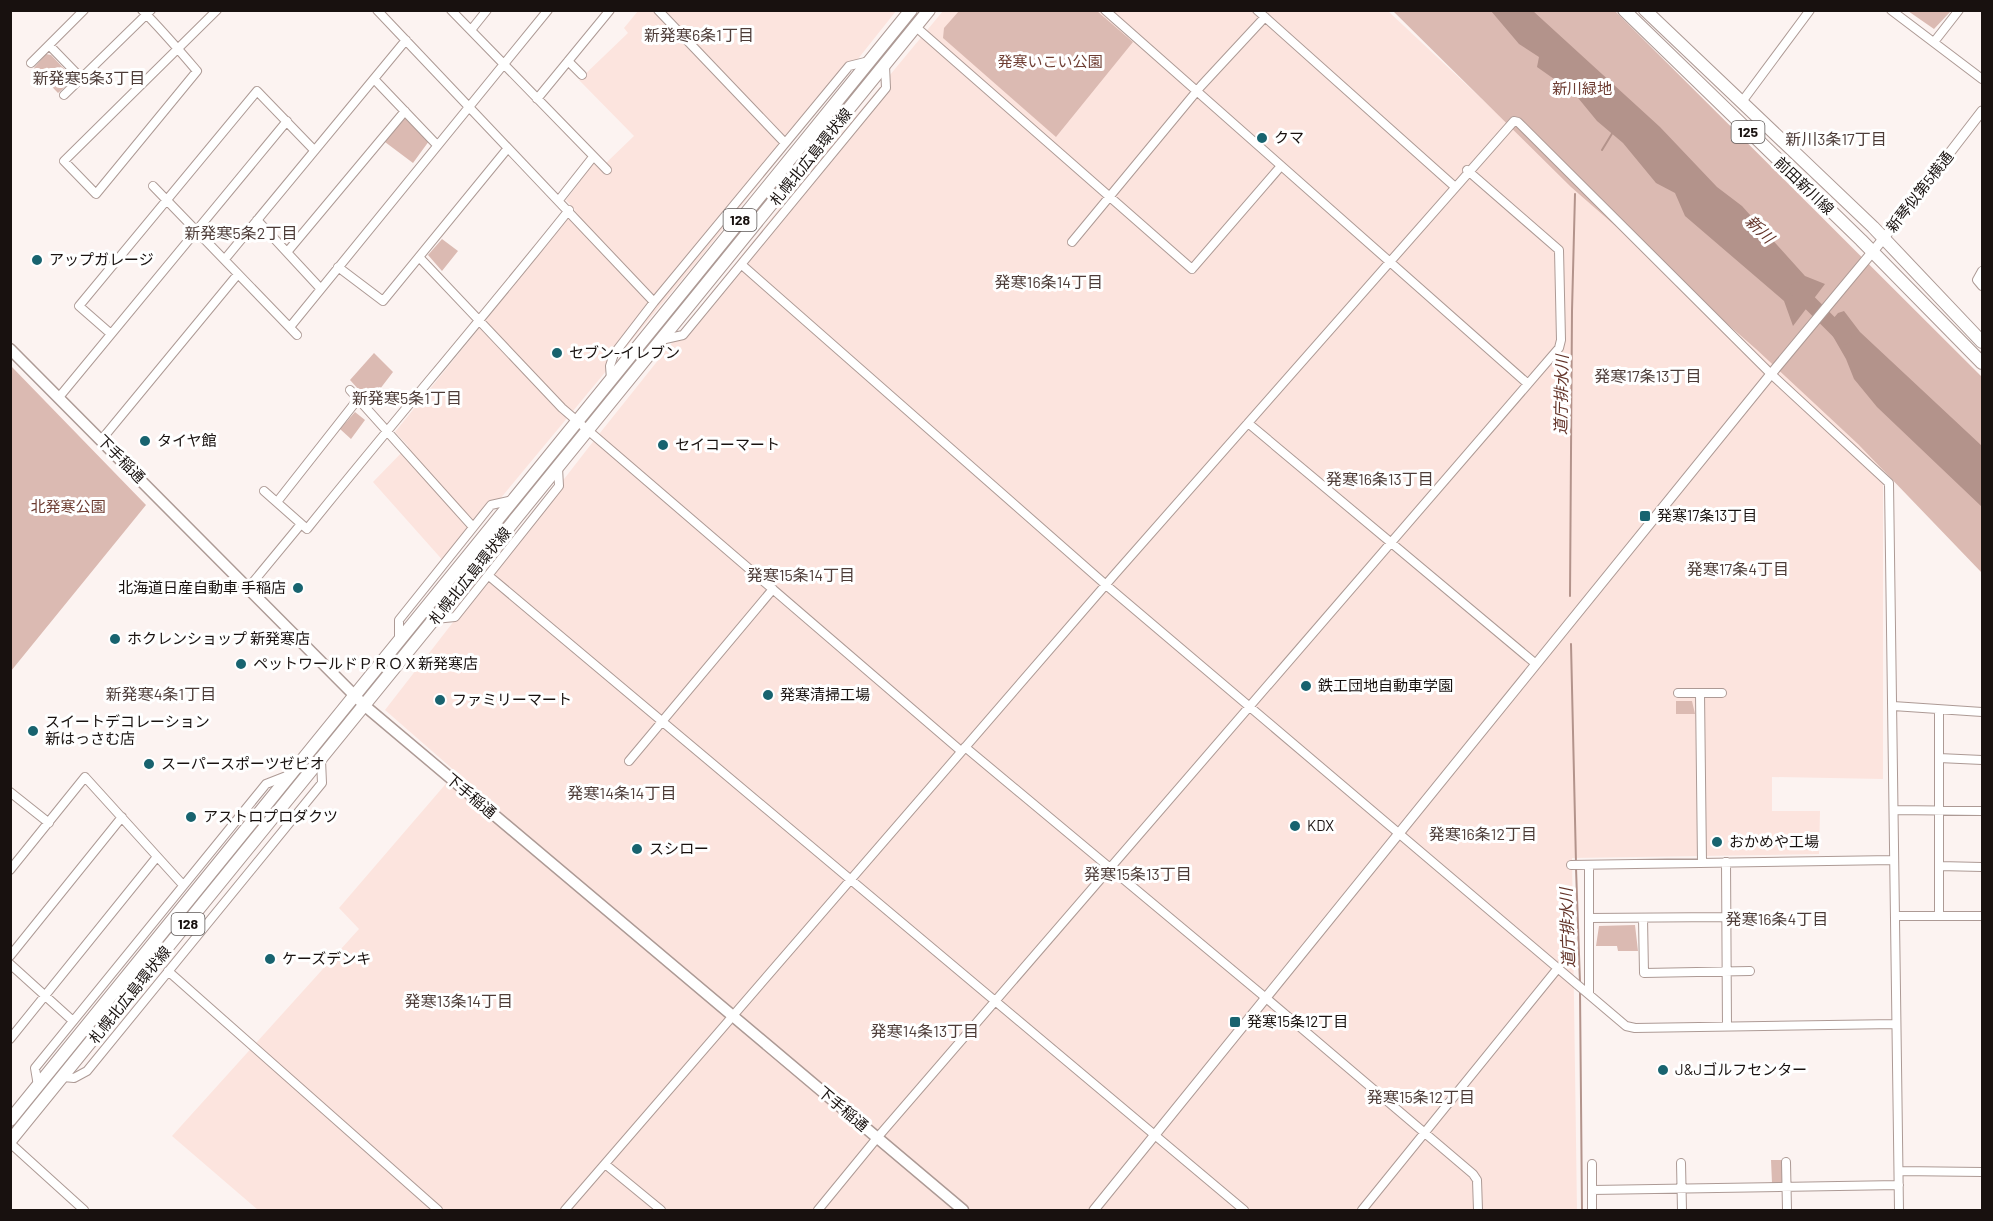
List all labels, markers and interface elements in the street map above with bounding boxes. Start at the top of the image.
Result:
district label: 新発寒6条1丁目 [644,25,754,44]
park label: 発寒いこい公園 [997,52,1103,70]
district label: 新発寒5条3丁目 [33,68,145,87]
park label: 新川緑地 [1552,79,1612,97]
street label: 札幌北広島環状線 [765,104,855,209]
road number: 125 [1732,121,1764,143]
place label: クマ [1274,128,1304,146]
district label: 新川3条17丁目 [1785,129,1887,148]
marker: クマ [1255,131,1269,145]
street label: 新琴似第5横通 [1882,147,1956,235]
street label: 前田新川線 [1771,153,1838,218]
road number: 128 [724,209,756,231]
water label: 新川 [1742,211,1780,248]
district label: 新発寒5条2丁目 [185,223,297,242]
place label: アップガレージ [49,250,154,268]
marker: アップガレージ [30,253,44,267]
district label: 発寒16条14丁目 [995,272,1103,291]
place label: セブン-イレブン [569,343,680,361]
marker: セブン-イレブン [550,346,564,360]
water label: 道庁排水川 [1550,353,1571,435]
district label: 発寒17条13丁目 [1594,366,1702,385]
district label: 新発寒5条1丁目 [352,388,462,407]
street label: 下手稲通 [94,431,149,486]
place label: タイヤ館 [157,431,217,449]
marker: タイヤ館 [138,434,152,448]
place label: セイコーマート [675,435,780,453]
marker: セイコーマート [656,438,670,452]
district label: 発寒16条13丁目 [1326,469,1434,488]
park label: 北発寒公園 [30,497,106,515]
place label: 発寒17条13丁目 [1657,506,1757,524]
marker: 発寒17条13丁目 [1638,509,1652,523]
street label: 札幌北広島環状線 [424,523,514,628]
district label: 発寒17条4丁目 [1687,559,1789,578]
district label: 発寒15条14丁目 [747,565,855,584]
place label: 北海道日産自動車 手稲店 [118,578,286,596]
marker: 北海道日産自動車 手稲店 [291,581,305,595]
place label: ホクレンショップ 新発寒店 [127,629,310,647]
marker: ホクレンショップ 新発寒店 [108,632,122,646]
place label: ペットワールドＰＲＯＸ新発寒店 [253,654,478,672]
marker: ペットワールドＰＲＯＸ新発寒店 [234,657,248,671]
place label: 鉄工団地自動車学園 [1318,676,1453,694]
marker: 鉄工団地自動車学園 [1299,679,1313,693]
district label: 新発寒4条1丁目 [106,684,216,703]
place label: 発寒清掃工場 [780,685,870,703]
marker: 発寒清掃工場 [761,688,775,702]
place label: ファミリーマート [452,690,572,708]
marker: ファミリーマート [433,693,447,707]
place label: スイートデコレーション 新はっさむ店 [45,712,210,747]
marker: スイートデコレーション 新はっさむ店 [26,724,40,738]
place label: スーパースポーツゼビオ [161,754,325,772]
marker: スーパースポーツゼビオ [142,757,156,771]
street label: 下手稲通 [443,769,500,821]
district label: 発寒14条14丁目 [568,783,676,802]
place label: アストロプロダクツ [203,807,338,825]
marker: アストロプロダクツ [184,810,198,824]
place label: KDX [1307,816,1334,834]
marker: KDX [1288,819,1302,833]
district label: 発寒16条12丁目 [1429,824,1537,843]
place label: おかめや工場 [1729,832,1819,850]
marker: おかめや工場 [1710,835,1724,849]
place label: スシロー [649,839,709,857]
marker: スシロー [630,842,644,856]
district label: 発寒15条13丁目 [1084,864,1192,883]
water label: 道庁排水川 [1556,886,1577,968]
district label: 発寒16条4丁目 [1726,909,1828,928]
road number: 128 [172,913,204,935]
street label: 札幌北広島環状線 [84,942,174,1047]
place label: ケーズデンキ [282,949,371,967]
marker: ケーズデンキ [263,952,277,966]
district label: 発寒13条14丁目 [405,991,513,1010]
place label: 発寒15条12丁目 [1247,1012,1348,1030]
marker: 発寒15条12丁目 [1228,1015,1242,1029]
district label: 発寒14条13丁目 [871,1021,979,1040]
place label: J&Jゴルフセンター [1675,1060,1807,1078]
marker: J&Jゴルフセンター [1656,1063,1670,1077]
street label: 下手稲通 [815,1082,872,1134]
district label: 発寒15条12丁目 [1367,1087,1475,1106]

